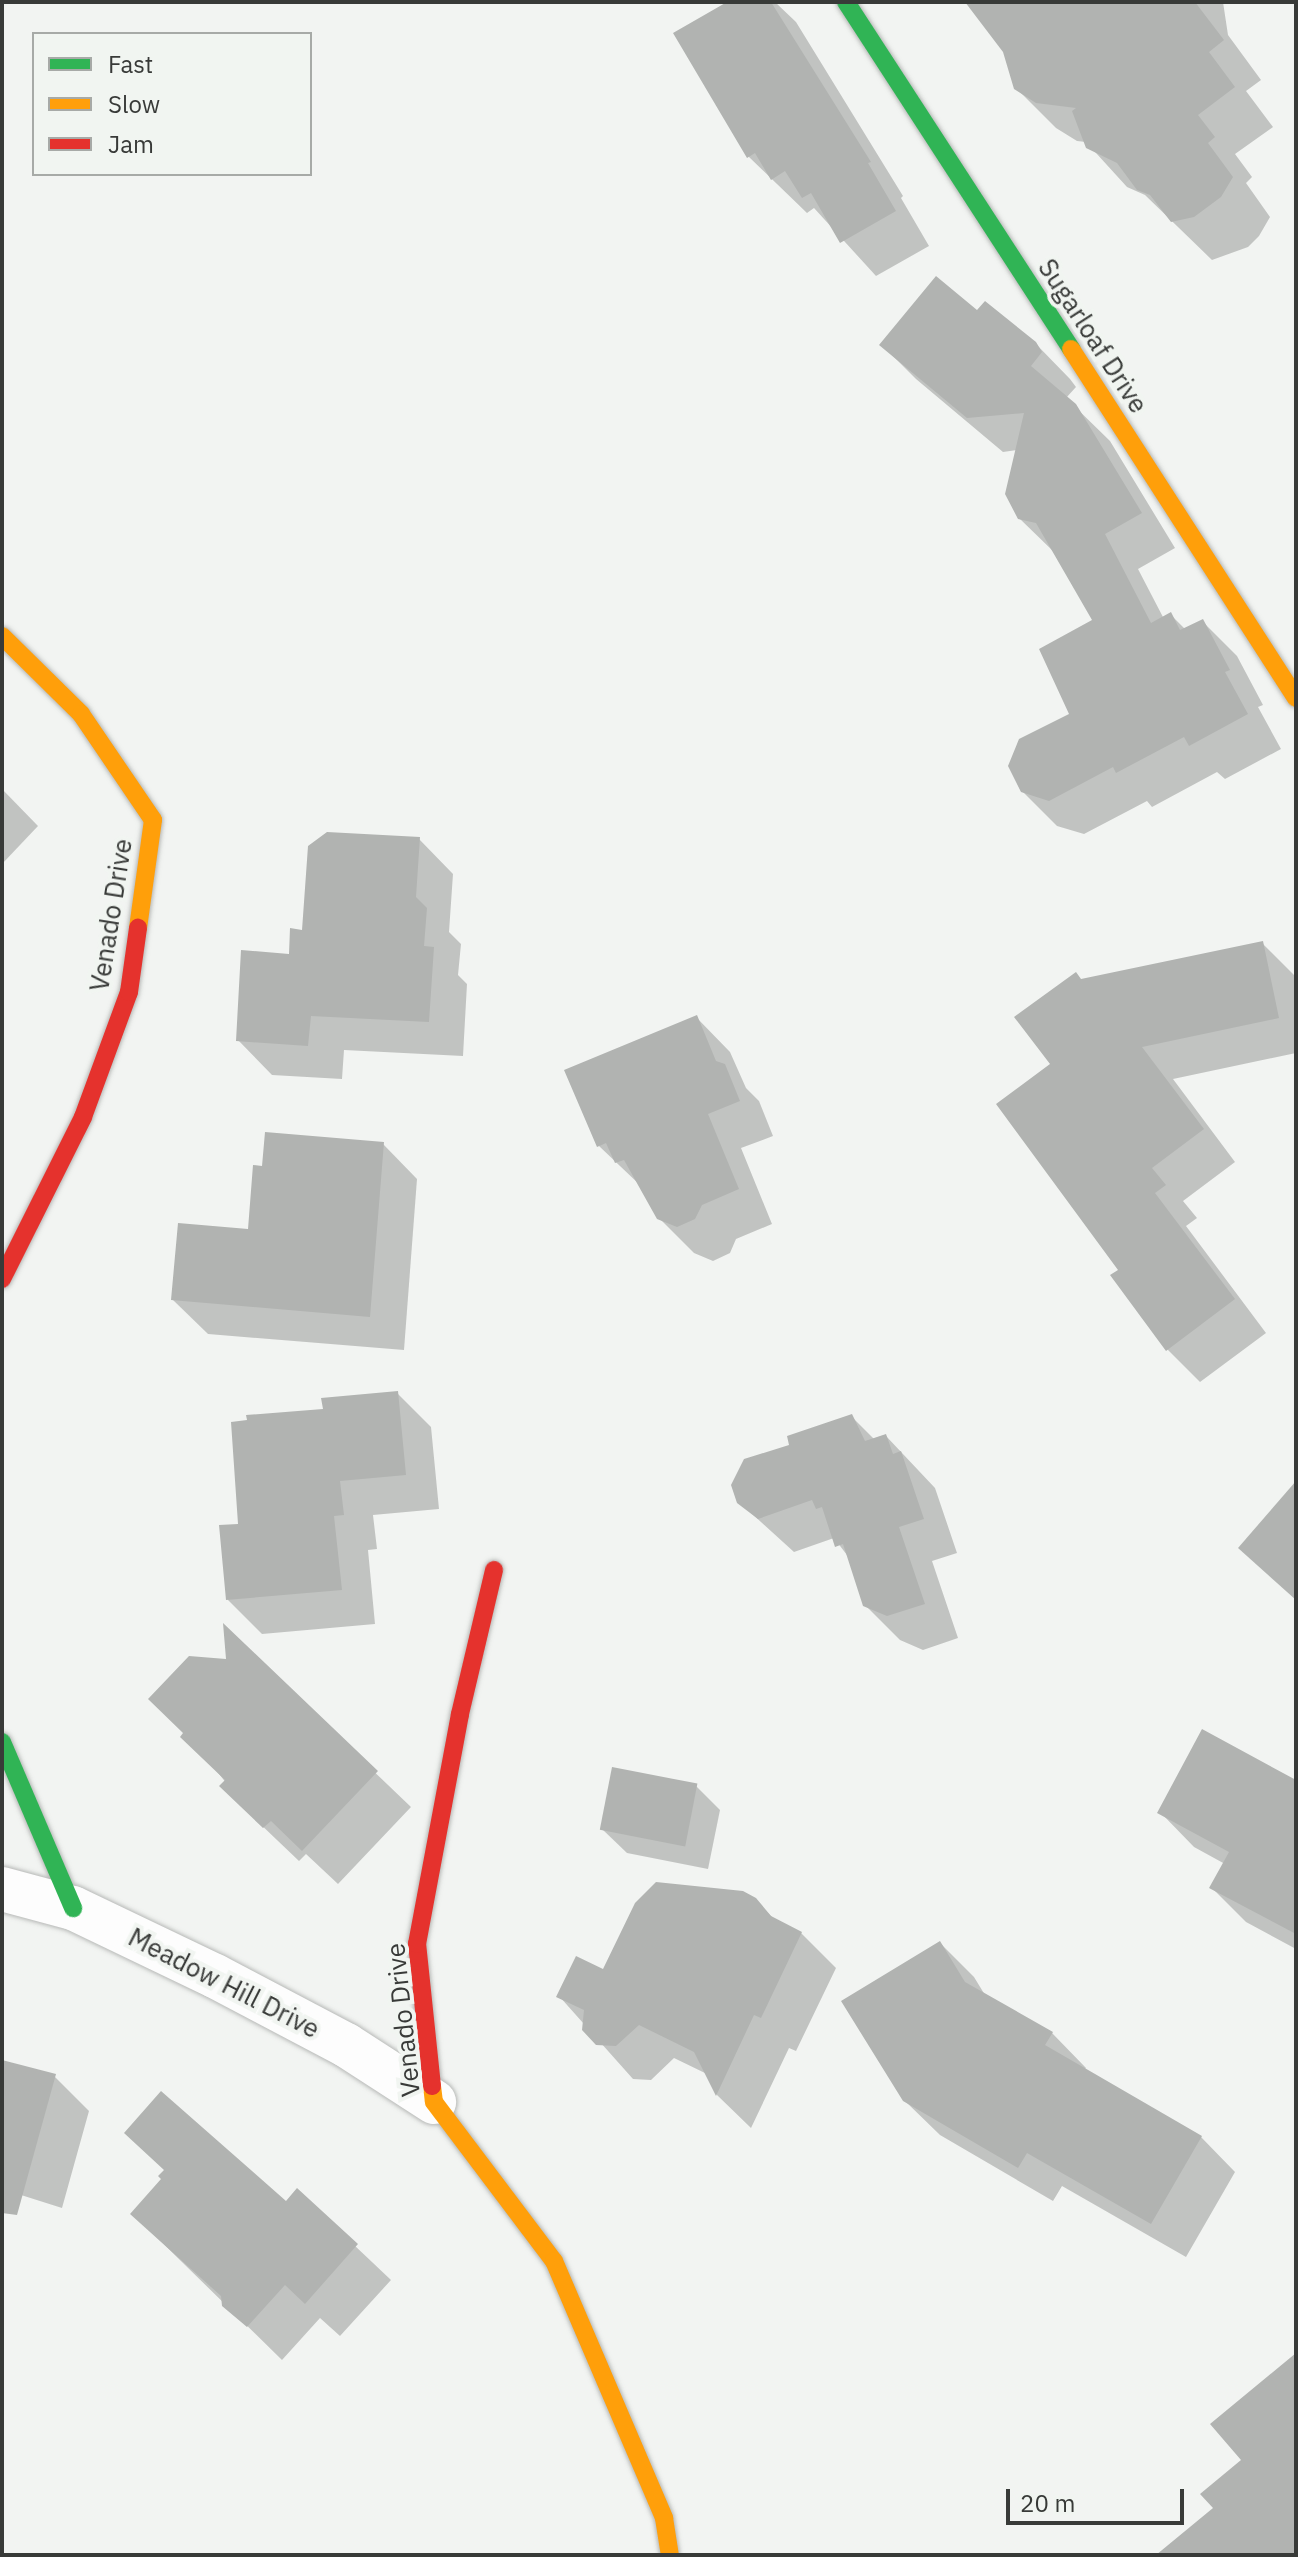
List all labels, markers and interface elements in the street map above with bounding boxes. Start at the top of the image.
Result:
legend [32,32,312,176]
text: Fast [108,48,153,80]
text: Slow [108,88,160,120]
text: Jam [108,128,154,160]
street label: Sugarloaf Drive [1032,253,1154,419]
street label: Venado Drive [84,836,138,994]
street label: Meadow Hill Drive [123,1921,325,2045]
street label: Venado Drive [379,1942,427,2098]
scale bar [1010,2473,1188,2523]
text: 20 m [1020,2487,1075,2519]

